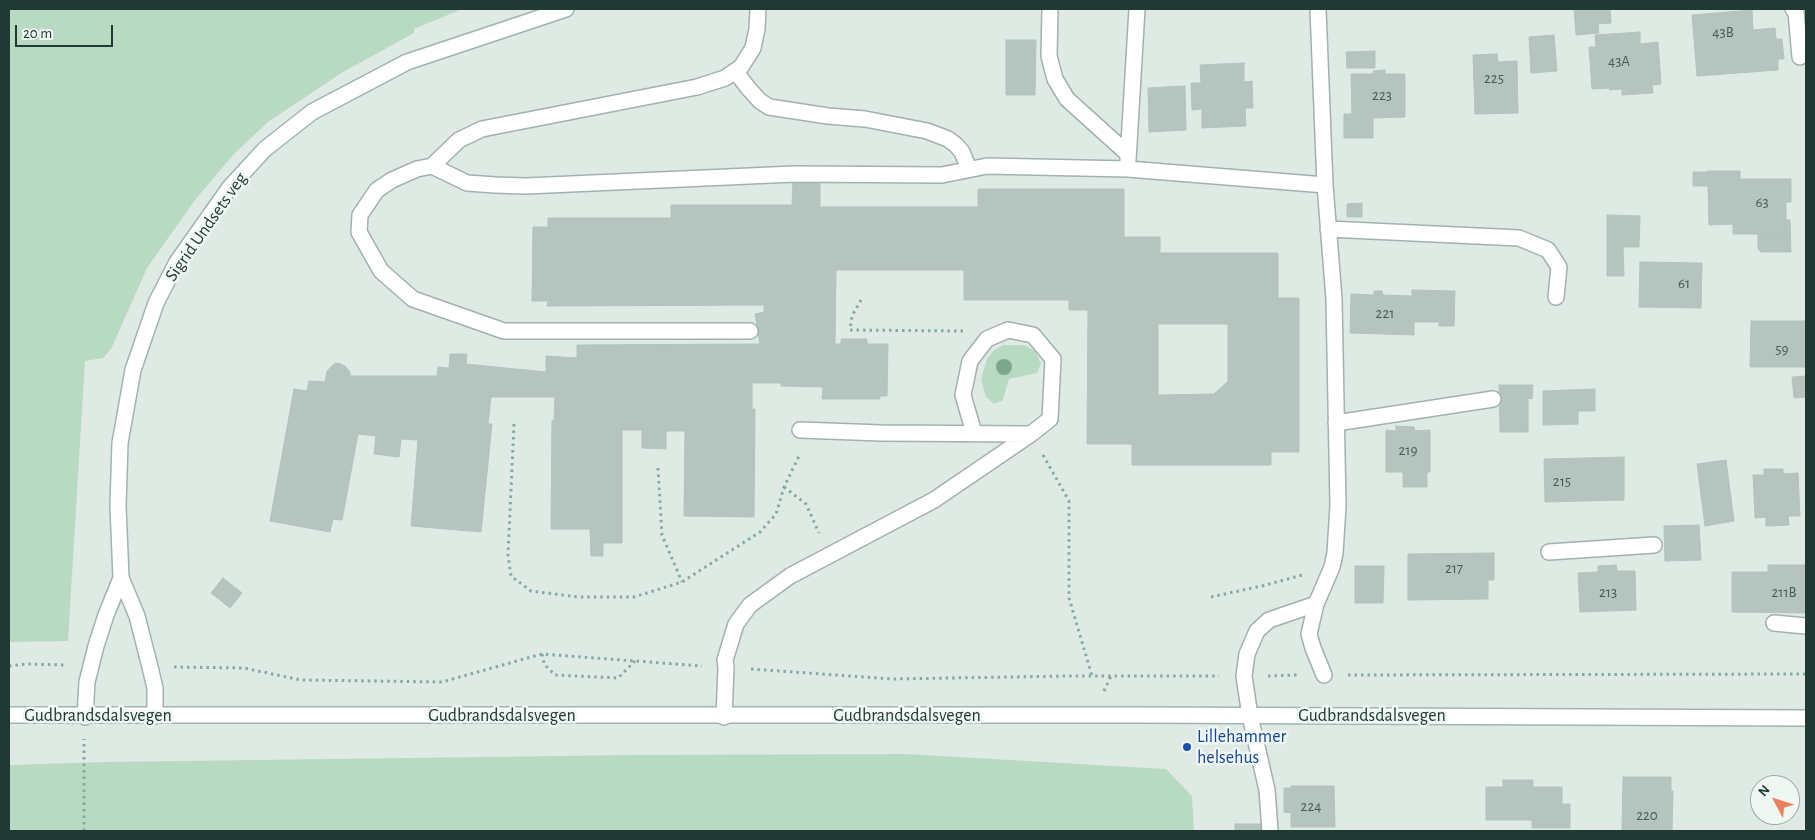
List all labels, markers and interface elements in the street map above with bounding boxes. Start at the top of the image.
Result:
scale bar [18,15,115,47]
house number: 43B [1712,23,1734,41]
text: 20 m [23,26,52,41]
house number: 43A [1608,52,1630,70]
house number: 225 [1484,69,1504,87]
house number: 223 [1372,86,1392,104]
street label: Sigrid Undsets veg [160,168,252,286]
house number: 63 [1755,193,1769,211]
house number: 61 [1678,274,1690,292]
house number: 221 [1376,304,1394,322]
house number: 59 [1775,340,1789,358]
house number: 219 [1398,441,1418,459]
house number: 215 [1553,472,1571,490]
house number: 217 [1445,559,1463,577]
house number: 213 [1599,583,1617,601]
house number: 211B [1771,583,1797,601]
street label: Gudbrandsdalsvegen [24,705,172,727]
street label: Gudbrandsdalsvegen [428,705,576,727]
street label: Gudbrandsdalsvegen [833,705,981,727]
street label: Gudbrandsdalsvegen [1298,705,1446,727]
place label: Lillehammer helsehus [1197,726,1286,769]
marker: Lillehammer helsehus [1181,741,1193,753]
north arrow [1750,775,1800,825]
text: N [1756,783,1773,799]
house number: 224 [1301,797,1321,815]
house number: 220 [1636,806,1658,824]

